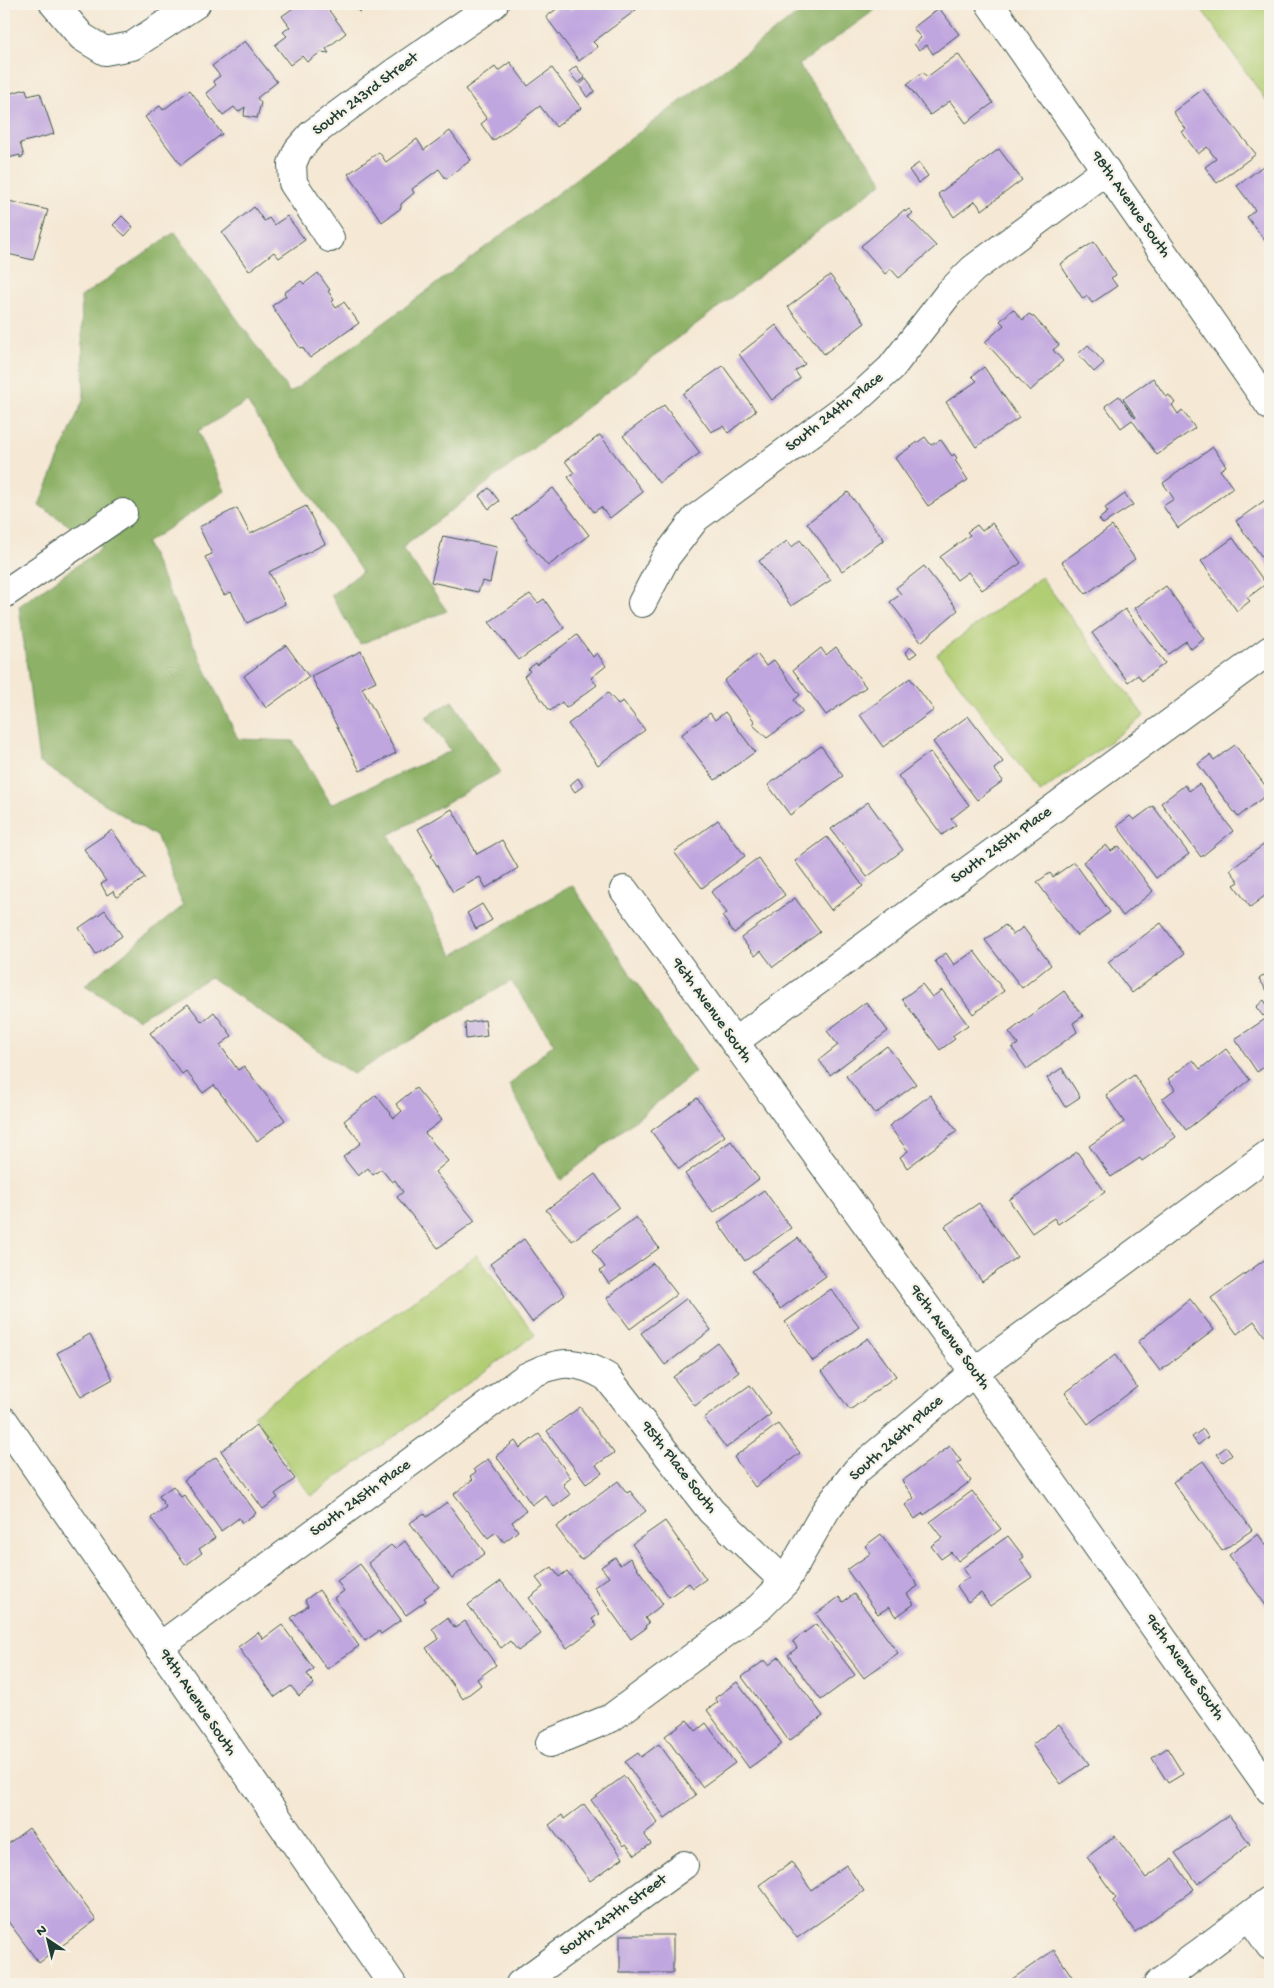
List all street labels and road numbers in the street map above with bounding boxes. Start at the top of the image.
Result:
street label: South 243rd Street [309,48,424,141]
street label: 98th Avenue South [1086,147,1174,262]
street label: South 244th Place [782,368,888,457]
street label: South 245th Place [948,803,1057,889]
street label: 96th Avenue South [666,954,756,1068]
street label: 96th Avenue South [904,1281,994,1395]
street label: South 246th Place [846,1391,948,1486]
street label: 95th Place South [635,1417,720,1518]
street label: South 245th Place [307,1456,416,1542]
street label: 96th Avenue South [1140,1610,1228,1725]
street label: 94th Avenue South [154,1645,240,1760]
street label: South 247th Street [557,1870,672,1961]

